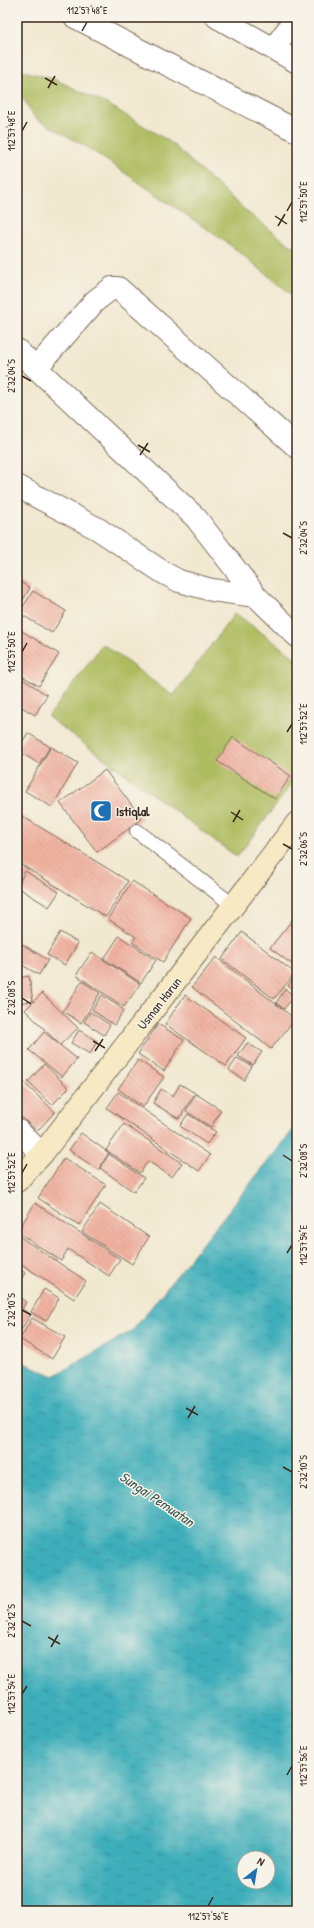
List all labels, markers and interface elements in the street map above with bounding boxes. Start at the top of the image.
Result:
text: 112°57'48"E [67,4,108,17]
text: 112°57'48"E [5,110,18,151]
text: 112°57'50"E [297,181,310,223]
text: 2°32'04"S [5,359,18,393]
text: 2°32'04"S [297,521,310,555]
text: 112°57'50"E [5,631,18,673]
text: 112°57'52"E [297,703,310,745]
mosque icon: Istiqlal [88,798,114,824]
place label: Istiqlal [116,802,150,821]
text: 2°32'06"S [297,832,310,866]
street label: Usman Harun [133,973,185,1033]
text: 2°32'08"S [5,980,18,1015]
text: 2°32'08"S [297,1143,310,1178]
text: 112°57'52"E [5,1152,18,1194]
text: 112°57'54"E [297,1224,310,1265]
text: 2°32'10"S [5,1293,18,1327]
text: 2°32'10"S [297,1455,310,1489]
water label: Sungai Pemuatan [116,1467,200,1532]
text: 2°32'12"S [5,1604,18,1638]
text: 112°57'54"E [5,1673,18,1714]
text: 112°57'56"E [297,1745,310,1786]
north arrow [236,1850,276,1890]
text: N [255,1854,267,1869]
text: 112°57'56"E [188,1910,229,1923]

